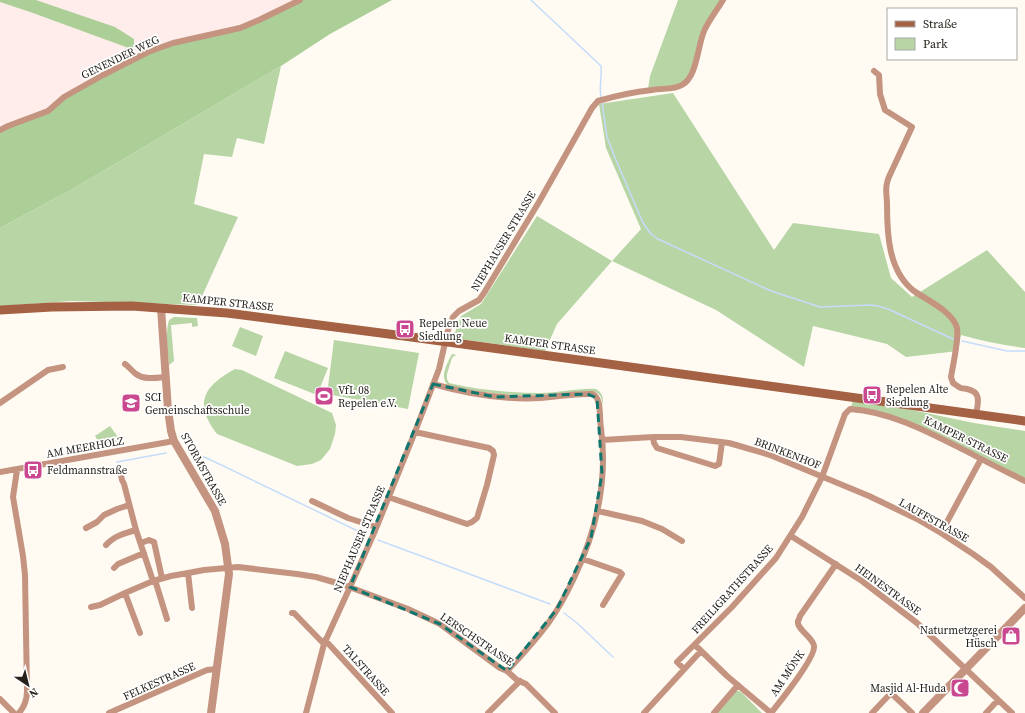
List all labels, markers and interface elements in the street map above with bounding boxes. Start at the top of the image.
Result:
legend [887,8,1017,60]
text: Straße [923,16,957,32]
street label: GENENDER WEG [79,32,162,83]
text: Park [923,36,948,52]
street label: NIEPHAUSER STRASSE [468,188,539,294]
street label: KAMPER STRASSE [182,290,275,315]
place label: Repelen Neue Siedlung [419,316,487,344]
bus stop icon: Repelen Neue Siedlung [394,318,416,340]
street label: KAMPER STRASSE [503,331,597,358]
place label: Repelen Alte Siedlung [886,382,949,410]
place label: VfL 08 Repelen e.V. [338,383,397,411]
bus stop icon: Repelen Alte Siedlung [861,384,883,406]
sports icon: VfL 08 Repelen e.V. [313,385,335,407]
place label: SCI Gemeinschaftsschule [145,390,250,418]
school or university icon: SCI Gemeinschaftsschule [120,392,142,414]
street label: KAMPER STRASSE [921,413,1011,466]
street label: STORMSTRASSE [177,430,230,509]
street label: AM MEERHOLZ [45,433,125,462]
street label: BRINKENHOF [752,434,824,473]
bus stop icon: Feldmannstraße [22,459,44,481]
place label: Feldmannstraße [47,463,128,478]
street label: NIEPHAUSER STRASSE [330,483,389,595]
street label: LAUFFSTRASSE [896,495,972,546]
street label: FREILIGRATHSTRASSE [688,541,777,637]
street label: HEINESTRASSE [852,560,924,619]
street label: LERSCHSTRASSE [437,609,517,670]
place label: Naturmetzgerei Hüsch [920,623,997,651]
shop icon: Naturmetzgerei Hüsch [1000,625,1022,647]
street label: TALSTRASSE [339,642,393,699]
street label: AM MÖNK [766,646,809,699]
street label: FELKESTRASSE [121,659,198,704]
north arrow [8,665,48,705]
mosque icon: Masjid Al-Huda [949,677,971,699]
place label: Masjid Al-Huda [870,681,946,696]
text: N [26,684,41,701]

